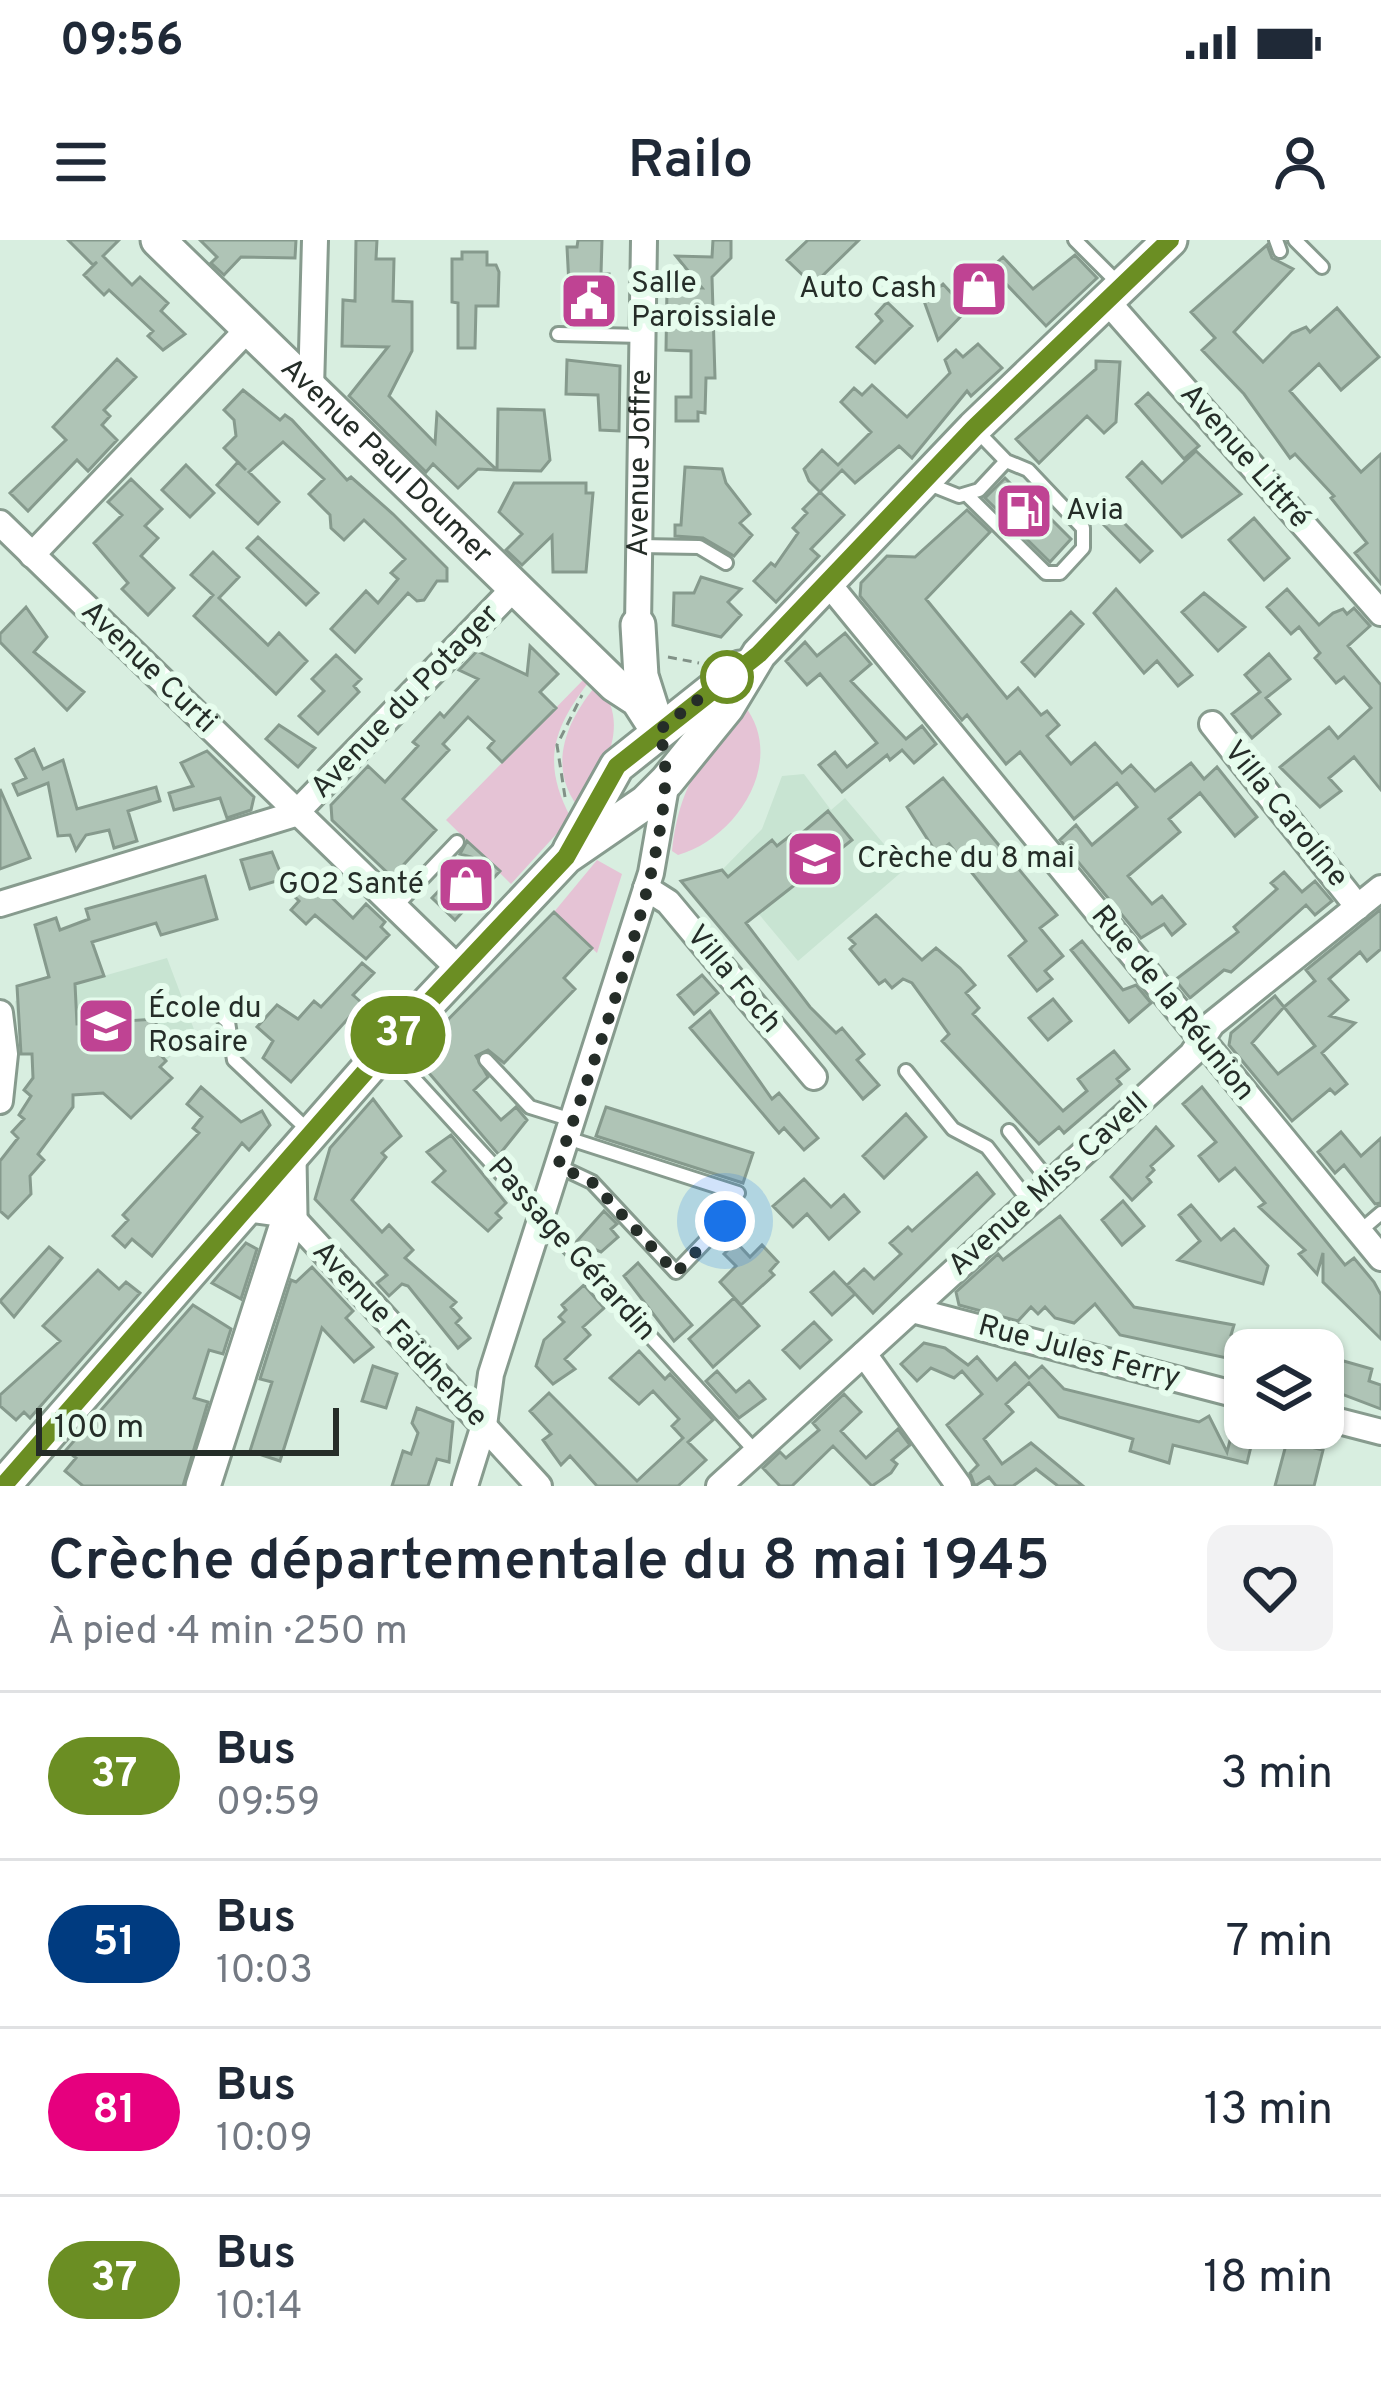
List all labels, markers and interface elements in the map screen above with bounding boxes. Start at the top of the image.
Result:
text: 09:56 [60,14,183,71]
text: Railo [628,128,753,197]
icon: menu [48,129,114,195]
icon: person [1267,129,1333,195]
shop icon: Auto Cash [948,258,1010,320]
place label: Salle Paroissiale [631,266,776,337]
public building icon: Salle Paroissiale [558,270,620,332]
place label: Auto Cash [799,271,937,308]
street label: Avenue Paul Doumer [272,350,500,573]
street label: Avenue Joffre [621,369,660,557]
street label: Avenue Littré [1171,377,1317,537]
fuel station icon: Avia [993,480,1055,542]
place label: Avia [1066,493,1124,530]
street label: Avenue Curti [72,594,224,742]
street label: Avenue du Potager [304,597,508,807]
unlabelled marker [702,652,752,702]
street label: Villa Caroline [1215,734,1355,896]
school or university icon: Crèche du 8 mai [784,828,846,890]
place label: Crèche du 8 mai [857,841,1075,878]
shop icon: GO2 Santé [435,854,497,916]
place label: GO2 Santé [278,867,424,904]
street label: Rue de la Réunion [1082,899,1262,1109]
street label: Villa Foch [677,919,789,1041]
place label: École du Rosaire [148,989,262,1062]
school or university icon: École du Rosaire [75,995,137,1057]
line badge: 37 [344,996,452,1074]
text: 37 [374,1008,422,1061]
street label: Avenue Miss Cavell [941,1085,1157,1285]
street label: Passage Gérardin [479,1151,663,1349]
your location [695,1191,755,1251]
street label: Avenue Faidherbe [303,1234,495,1436]
street label: Rue Jules Ferry [974,1308,1184,1398]
map controls [1224,1329,1344,1449]
button: layers [1224,1329,1344,1449]
scale bar [36,1402,339,1455]
text: 100 m [54,1408,144,1450]
button: heart [1207,1525,1333,1651]
text: Crèche départementale du 8 mai 1945 [48,1528,1050,1600]
text: À pied · 4 min · 250 m [48,1609,408,1658]
text: Bus [216,1723,296,1780]
text: 3 min [1220,1747,1333,1804]
text: 37 [90,1749,138,1802]
text: 09:59 [216,1780,320,1829]
text: Bus [216,1891,296,1948]
text: 7 min [1226,1915,1333,1972]
text: 51 [93,1917,135,1970]
text: 10:03 [216,1948,313,1997]
text: Bus [216,2059,296,2116]
text: 13 min [1204,2083,1333,2140]
text: 81 [92,2085,136,2138]
text: 10:09 [216,2116,313,2165]
text: Bus [216,2227,296,2284]
text: 18 min [1203,2251,1333,2308]
text: 37 [90,2253,138,2306]
text: 10:14 [216,2284,302,2333]

